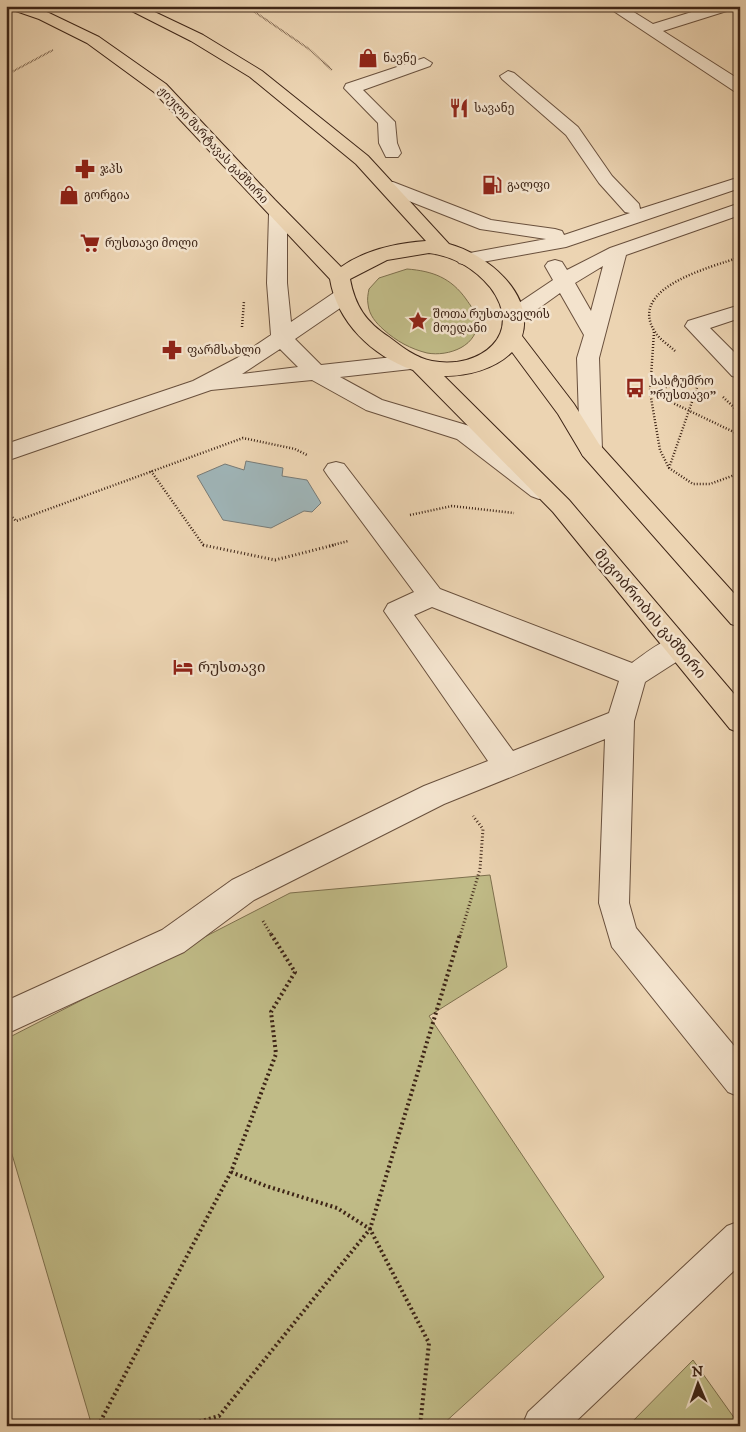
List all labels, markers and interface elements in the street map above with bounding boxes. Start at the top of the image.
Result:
shop icon: ნავნე [357,47,379,69]
place label: ნავნე [383,51,417,66]
street label: ჟიული შარტავას გამზირი [155,83,272,207]
restaurant icon: სავანე [448,97,470,119]
place label: სავანე [474,101,515,116]
pharmacy icon: ჯპს [74,158,96,180]
place label: ჯპს [100,162,123,177]
fuel station icon: გალფი [481,174,503,196]
place label: გალფი [507,178,550,193]
shop icon: გორგია [58,184,80,206]
place label: გორგია [84,188,130,203]
supermarket icon: რუსთავი მოლი [79,232,101,254]
place label: რუსთავი მოლი [105,236,198,251]
place label: შოთა რუსთაველის მოედანი [433,307,550,336]
place icon: შოთა რუსთაველის მოედანი [407,310,429,332]
pharmacy icon: ფარმსახლი [161,339,183,361]
place label: ფარმსახლი [187,343,261,358]
place label: სასტუმრო "რუსთავი" [650,374,716,403]
bus stop icon: სასტუმრო "რუსთავი" [624,377,646,399]
street label: მეგობრობის გამზირი [590,545,710,683]
hotel icon: რუსთავი [172,656,194,678]
place label: რუსთავი [198,658,265,677]
north arrow [674,1360,724,1410]
text: N [692,1363,704,1381]

